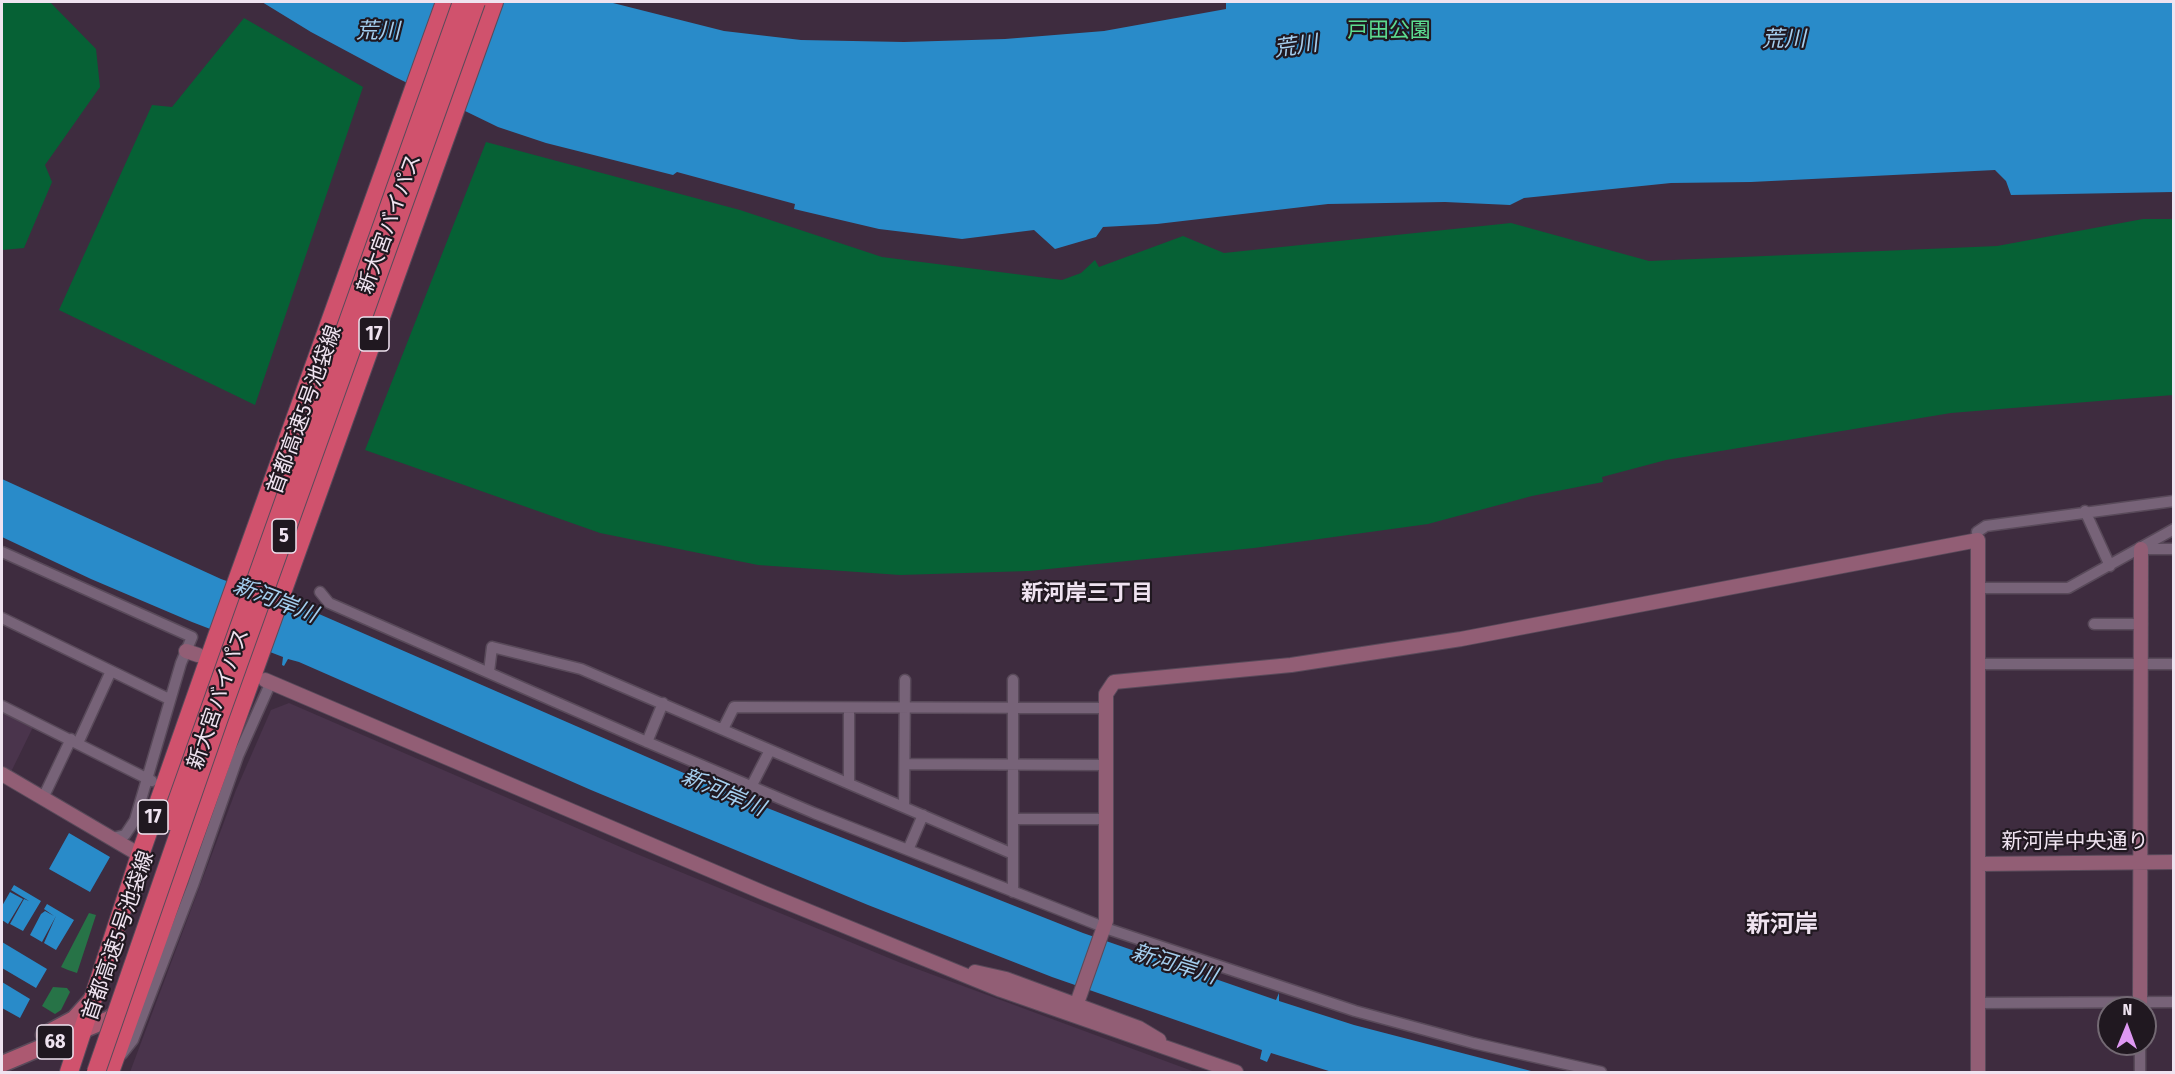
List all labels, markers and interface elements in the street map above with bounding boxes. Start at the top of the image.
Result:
park label: 戸田公園 [1347,18,1431,44]
water label: 荒川 [356,19,400,45]
water label: 荒川 [1762,26,1806,54]
water label: 荒川 [1272,31,1320,63]
street label: 新大宮バイパス [353,151,427,297]
road number: 17 [359,317,389,351]
street label: 首都高速5号池袋線 [263,322,347,498]
road number: 5 [272,519,296,553]
water label: 新河岸川 [229,573,321,629]
district label: 新河岸三丁目 [1021,581,1153,607]
street label: 新大宮バイパス [183,625,255,773]
water label: 新河岸川 [677,764,769,822]
road number: 17 [138,800,168,834]
street label: 新河岸中央通り [2002,829,2148,855]
street label: 首都高速5号池袋線 [78,848,160,1024]
district label: 新河岸 [1746,911,1818,939]
water label: 新河岸川 [1128,940,1220,990]
north arrow [2097,996,2157,1056]
text: N [2122,1000,2132,1019]
road number: 68 [37,1025,73,1059]

